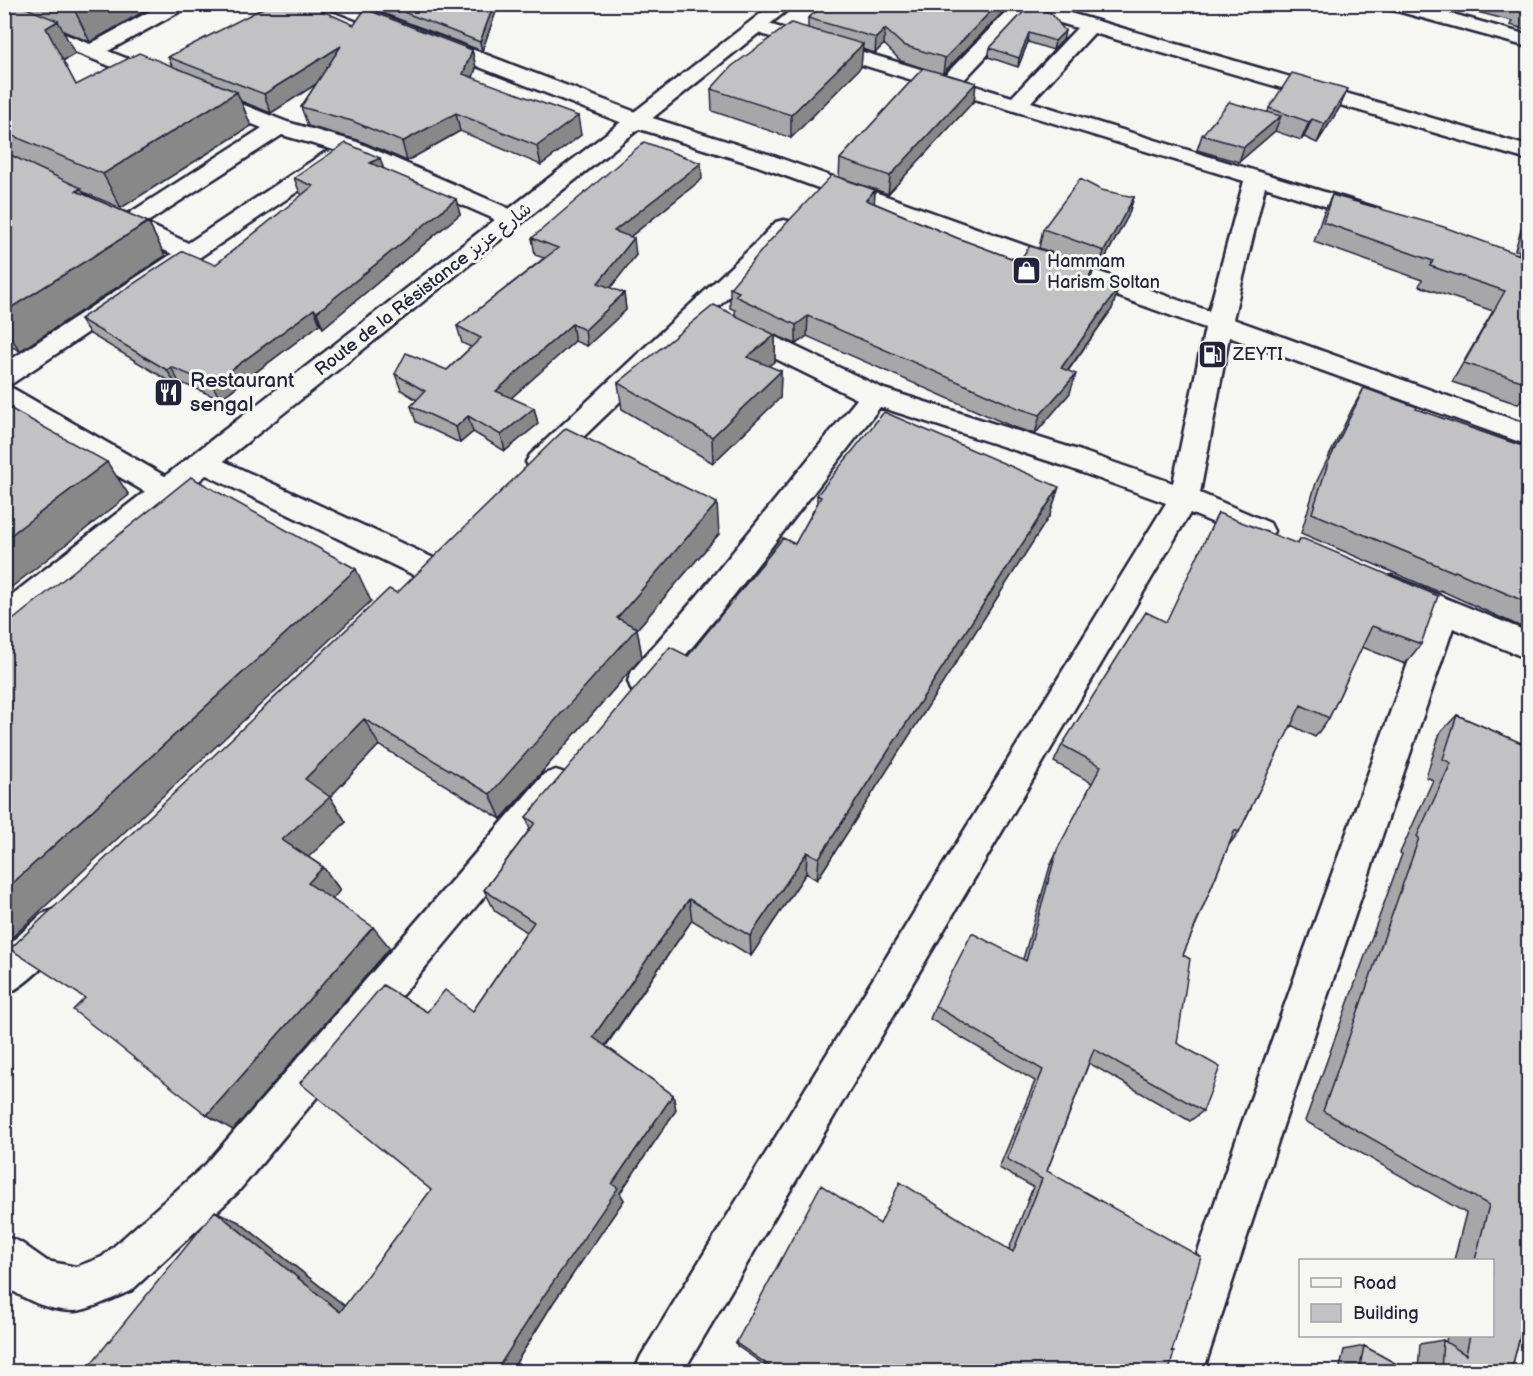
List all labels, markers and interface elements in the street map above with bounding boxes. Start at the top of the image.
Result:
street label: Route de la Résistance شارع عزيز [311,198,536,381]
place label: Hammam Harism Soltan [1047,251,1160,293]
shop icon: Hammam Harism Soltan [1010,255,1042,287]
fuel station icon: ZEYTI [1196,338,1228,370]
place label: ZEYTI [1232,344,1283,365]
place label: Restaurant sengal [190,368,295,417]
restaurant icon: Restaurant sengal [153,376,185,408]
legend [1299,1259,1494,1337]
text: Road [1353,1273,1397,1294]
text: Building [1353,1303,1419,1324]

